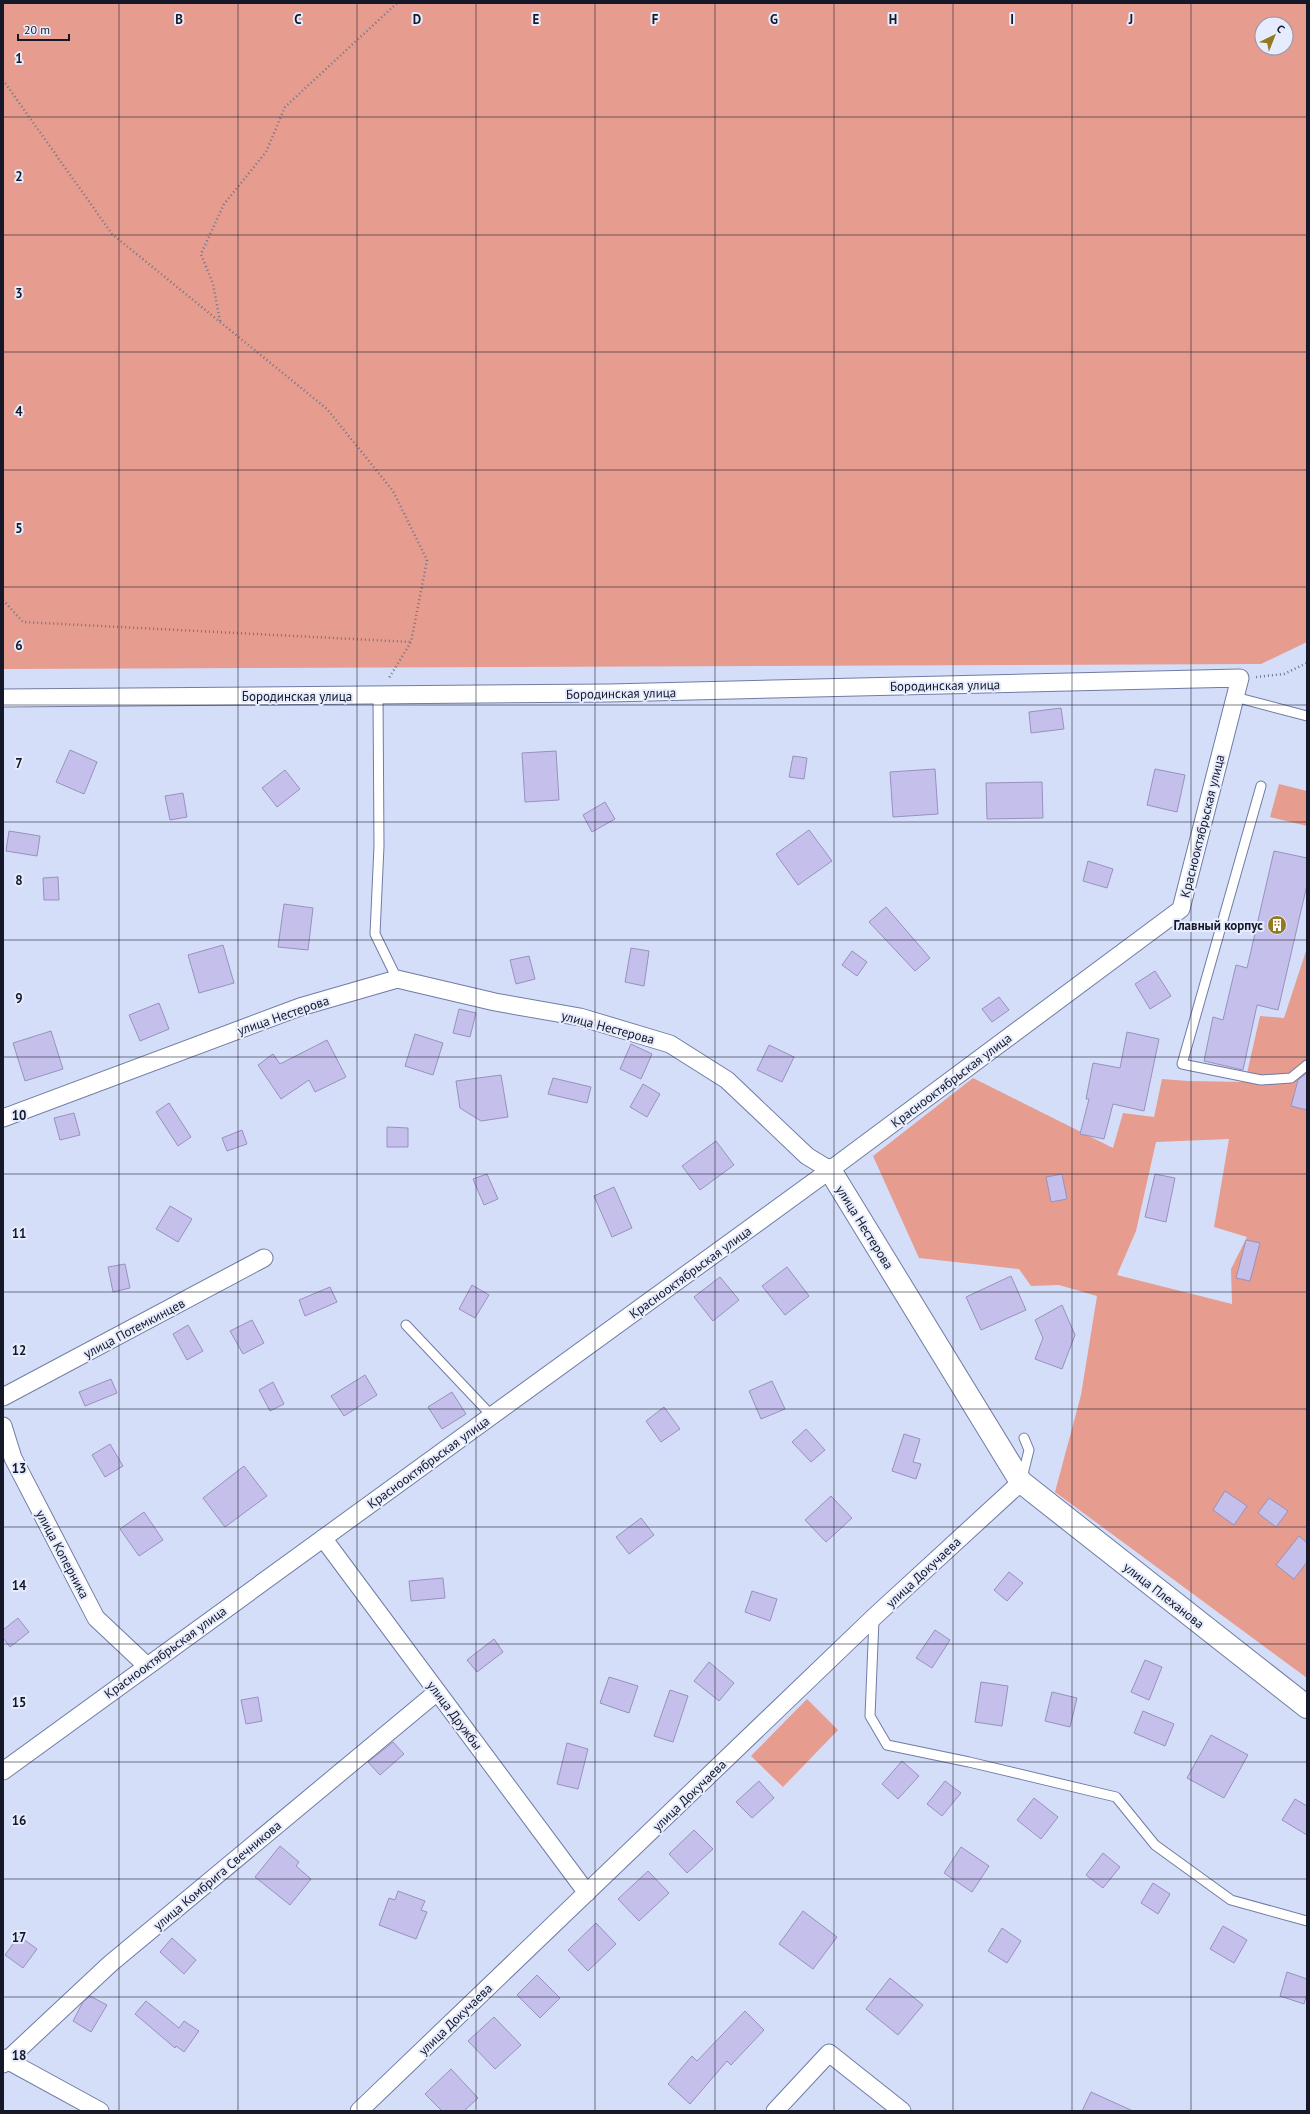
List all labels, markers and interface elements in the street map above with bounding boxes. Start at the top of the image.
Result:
text: B [175,11,183,28]
text: C [294,11,302,28]
text: D [413,11,421,28]
text: E [533,11,540,28]
text: F [652,11,659,28]
text: G [770,11,778,28]
text: H [889,11,897,28]
text: I [1010,11,1014,28]
text: J [1128,11,1133,28]
scale bar [18,16,69,42]
north arrow [1254,16,1294,56]
text: С [1274,21,1288,36]
text: 20 m [24,22,50,37]
text: 1 [15,50,23,67]
text: 2 [15,168,23,185]
text: 3 [15,285,23,302]
text: 4 [15,403,23,420]
text: 5 [15,520,23,537]
text: 6 [15,637,23,654]
street label: Бородинская улица [890,676,1000,695]
street label: Бородинская улица [566,684,676,703]
street label: Бородинская улица [242,688,352,705]
street label: Краснооктябрьская улица [1176,753,1229,899]
text: 7 [15,755,23,772]
text: 8 [15,872,23,889]
building icon: Главный корпус [1266,914,1288,936]
place label: Главный корпус [1173,917,1263,934]
text: 9 [15,990,23,1007]
street label: улица Нестерова [235,992,331,1039]
street label: улица Нестерова [559,1007,656,1048]
street label: Краснооктябрьская улица [888,1029,1015,1131]
text: 10 [12,1107,26,1124]
street label: улица Нестерова [832,1182,897,1272]
street label: Краснооктябрьская улица [626,1222,755,1322]
text: 11 [12,1225,26,1242]
street label: улица Потемкинцев [81,1295,188,1362]
text: 12 [12,1342,26,1359]
street label: Краснооктябрьская улица [364,1412,493,1512]
text: 13 [12,1460,26,1477]
street label: улица Коперника [32,1507,93,1601]
street label: улица Докучаева [882,1533,964,1611]
street label: улица Плеханова [1120,1559,1208,1632]
text: 14 [12,1577,27,1594]
street label: Краснооктябрьская улица [101,1602,230,1702]
street label: улица Дружбы [423,1677,486,1753]
text: 15 [12,1694,26,1711]
street label: улица Докучаева [649,1756,730,1835]
text: 16 [12,1812,26,1829]
street label: улица Комбрига Свечникова [150,1817,285,1934]
text: 17 [12,1929,26,1946]
street label: улица Докучаева [415,1980,496,2059]
text: 18 [12,2047,26,2064]

